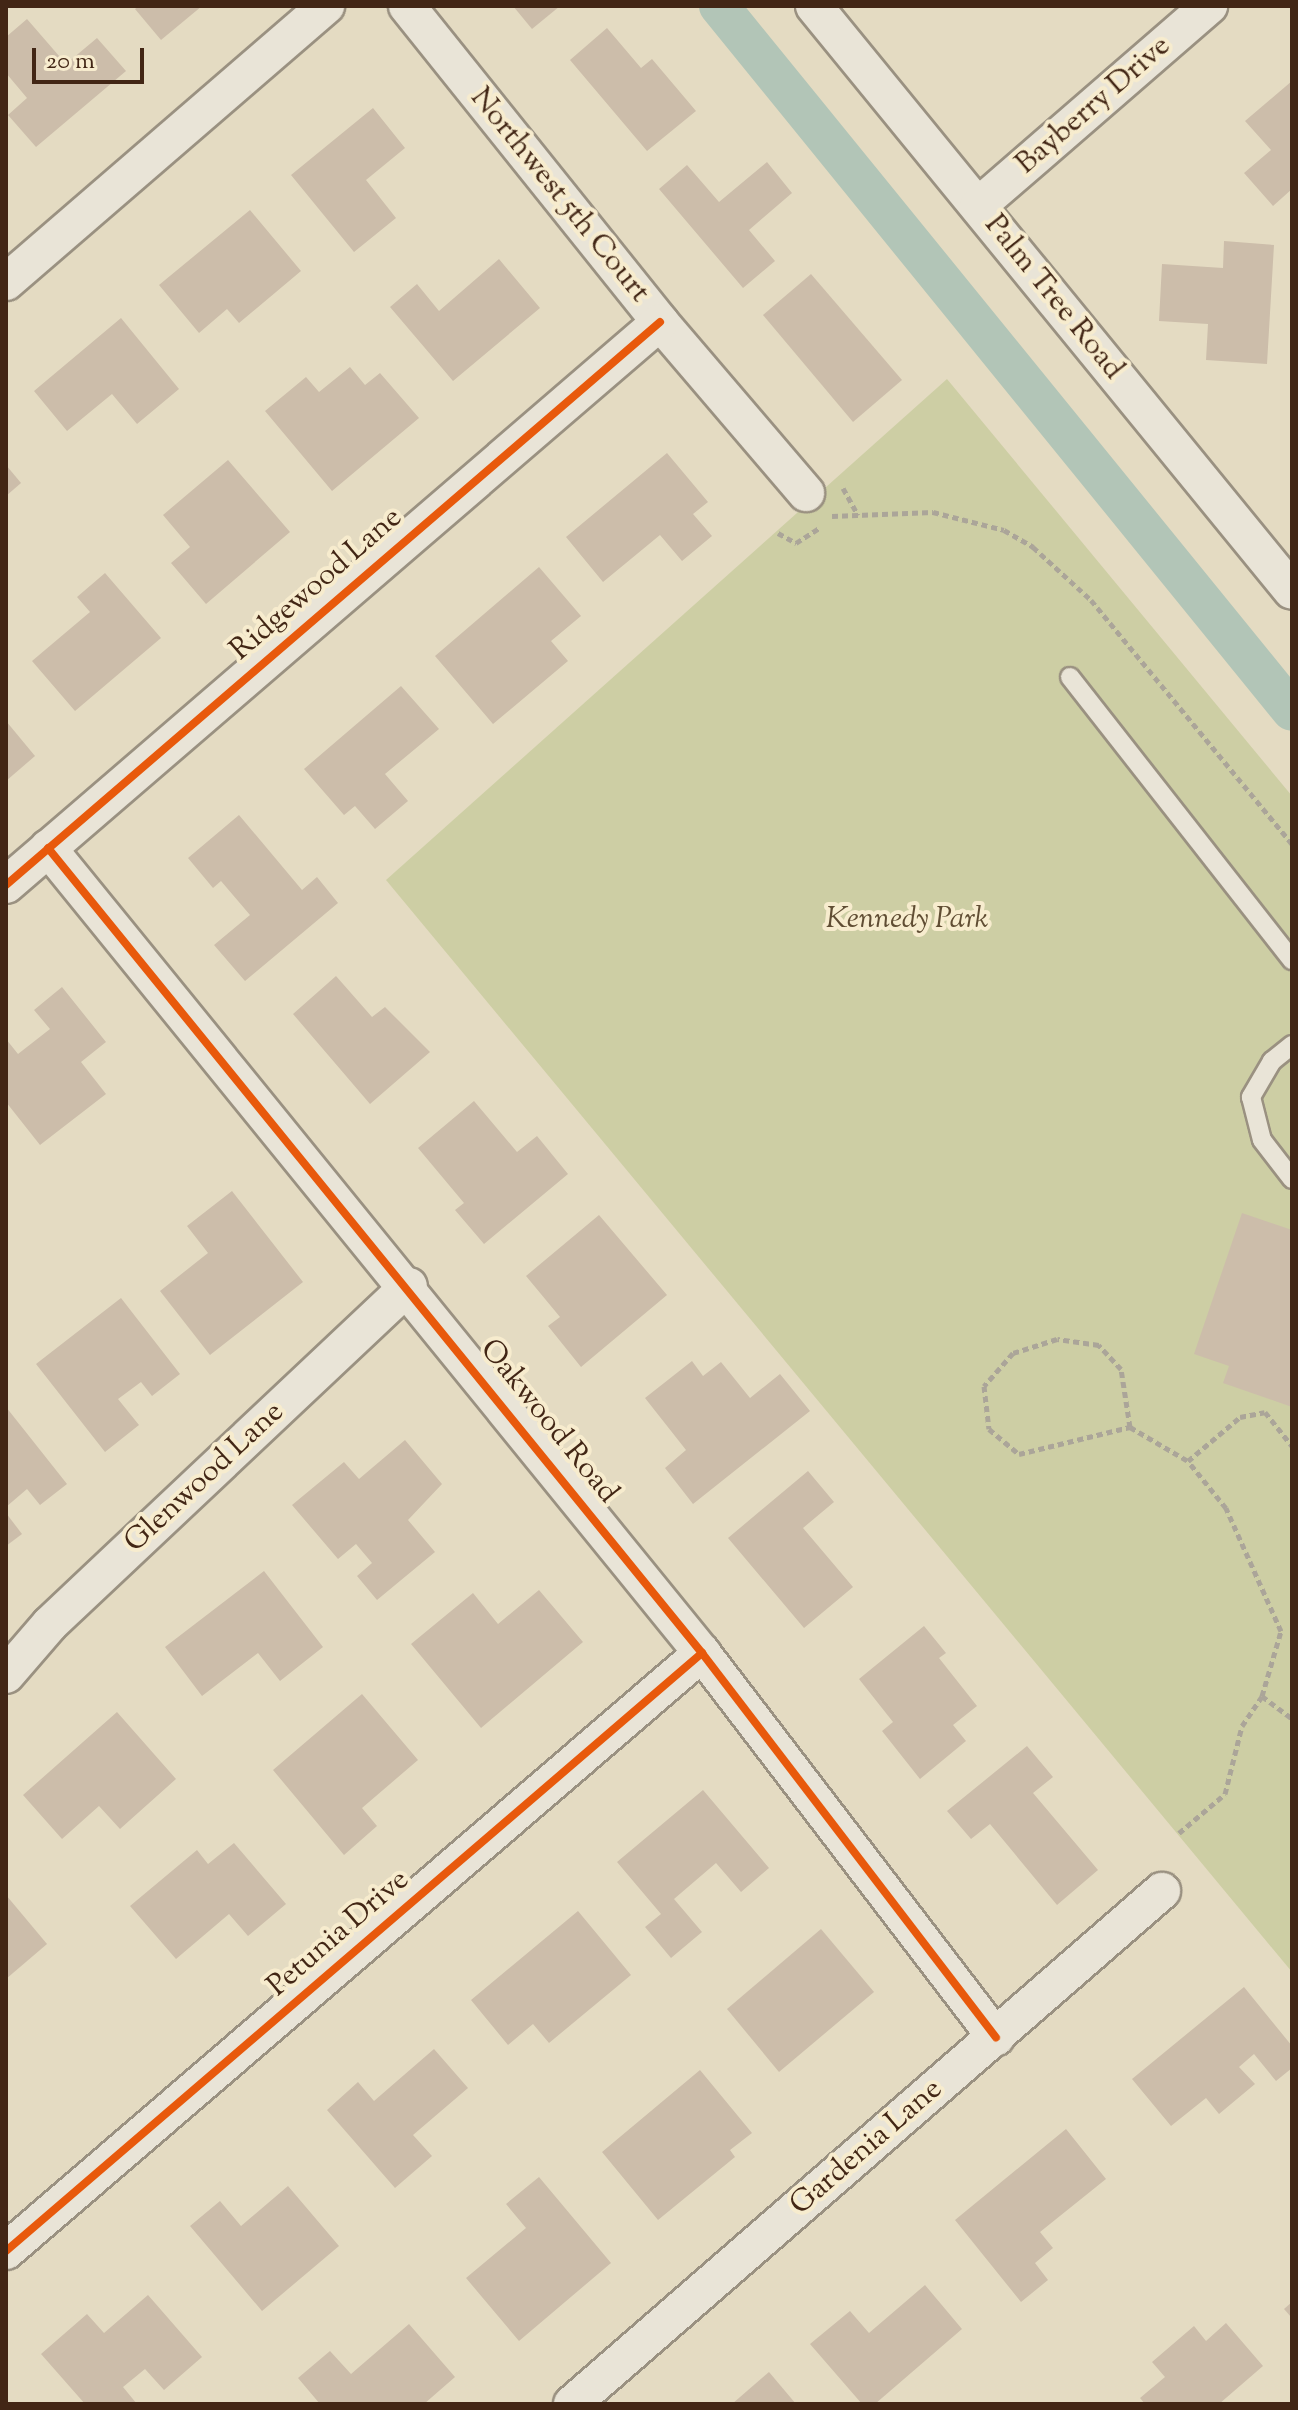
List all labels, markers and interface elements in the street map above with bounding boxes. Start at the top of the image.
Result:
street label: Bayberry Drive [1009,29,1179,183]
scale bar [36,32,148,82]
text: 20 m [46,45,95,79]
street label: Northwest 5th Court [461,81,657,311]
street label: Palm Tree Road [976,208,1130,388]
street label: Ridgewood Lane [224,501,410,669]
park label: Kennedy Park [826,902,988,938]
street label: Oakwood Road [471,1333,625,1511]
street label: Glenwood Lane [118,1395,292,1561]
street label: Petunia Drive [261,1863,417,2005]
street label: Gardenia Lane [784,2072,950,2224]

